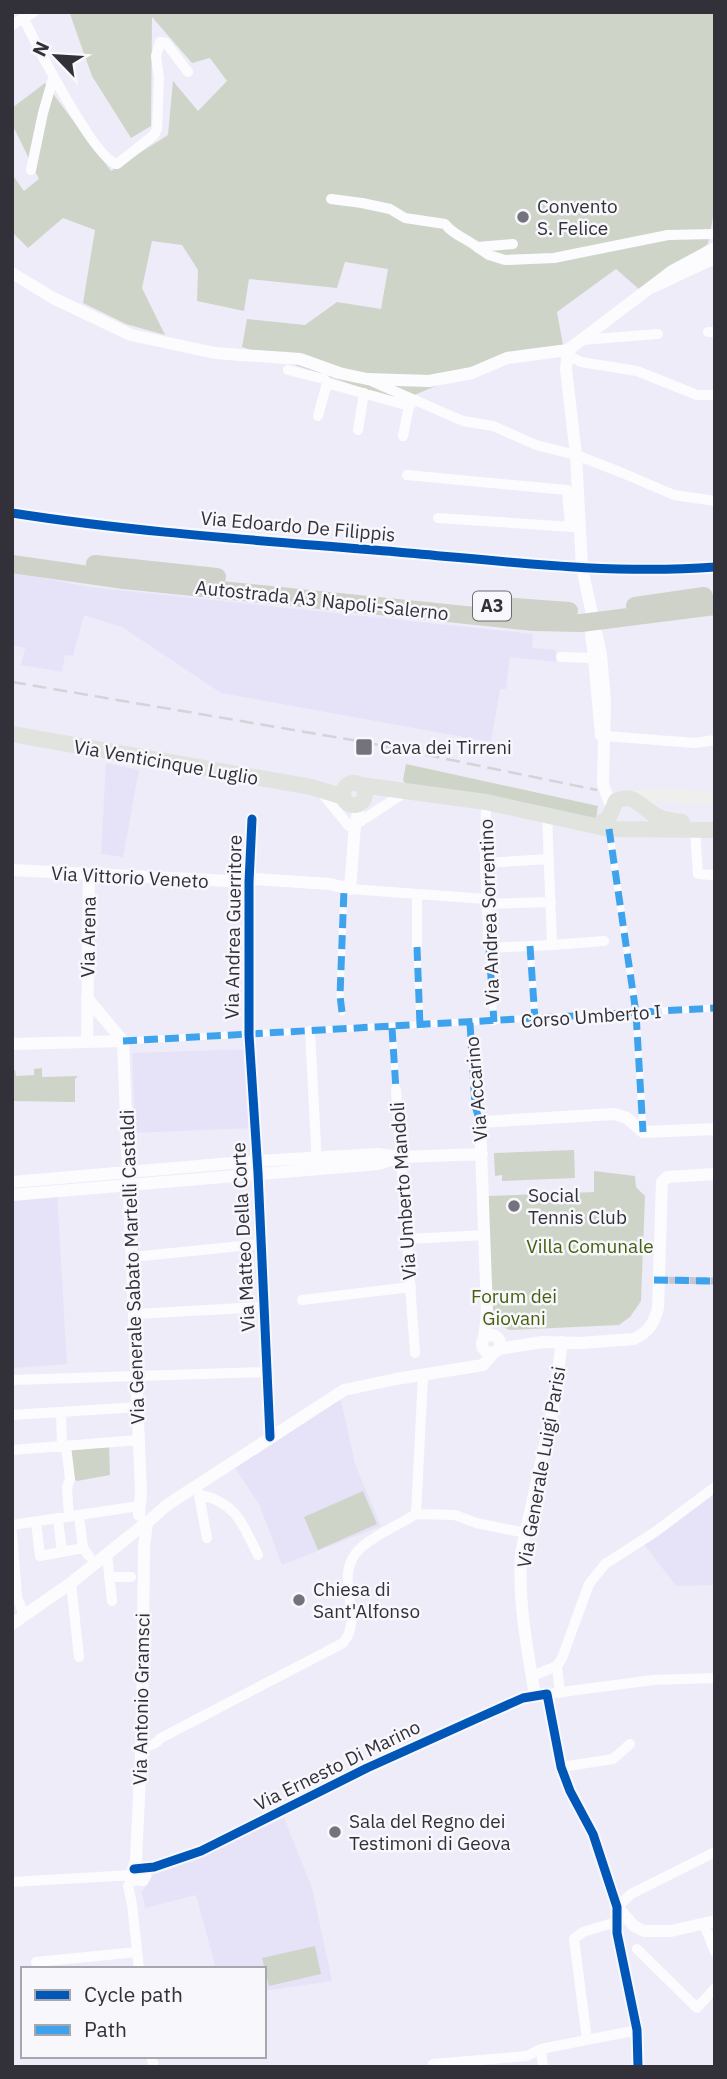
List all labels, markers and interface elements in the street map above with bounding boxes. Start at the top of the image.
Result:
north arrow [21,21,91,91]
text: N [27,38,54,60]
place label: Convento S. Felice [537,194,618,240]
marker: Convento S. Felice [515,209,531,225]
street label: Via Edoardo De Filippis [199,506,397,546]
street label: Autostrada A3 Napoli-Salerno [194,575,450,625]
road number: A3 [473,592,511,620]
street label: Via Venticinque Luglio [72,734,260,790]
place label: Cava dei Tirreni [380,735,512,759]
marker: Cava dei Tirreni [354,737,374,757]
street label: Via Andrea Sorrentino [474,818,504,1006]
street label: Via Andrea Guerritore [219,835,247,1019]
street label: Via Vittorio Veneto [51,861,209,893]
street label: Via Arena [75,896,101,978]
street label: Corso Umberto I [520,999,662,1033]
street label: Via Accarino [459,1035,493,1143]
street label: Via Umberto Mandoli [385,1101,421,1281]
street label: Via Generale Sabato Martelli Castaldi [115,1109,149,1425]
street label: Via Matteo Della Corte [226,1142,260,1332]
place label: Social Tennis Club [528,1183,627,1229]
marker: Social Tennis Club [506,1198,522,1214]
park label: Villa Comunale [526,1234,654,1258]
park label: Forum dei Giovani [471,1284,557,1330]
street label: Via Generale Luigi Parisi [511,1364,571,1570]
place label: Chiesa di Sant'Alfonso [313,1577,420,1623]
marker: Chiesa di Sant'Alfonso [291,1592,307,1608]
street label: Via Antonio Gramsci [127,1613,155,1785]
street label: Via Ernesto Di Marino [250,1714,424,1816]
place label: Sala del Regno dei Testimoni di Geova [349,1809,511,1855]
marker: Sala del Regno dei Testimoni di Geova [327,1824,343,1840]
legend [21,1967,266,2058]
text: Cycle path [84,1980,183,2008]
text: Path [84,2015,127,2043]

